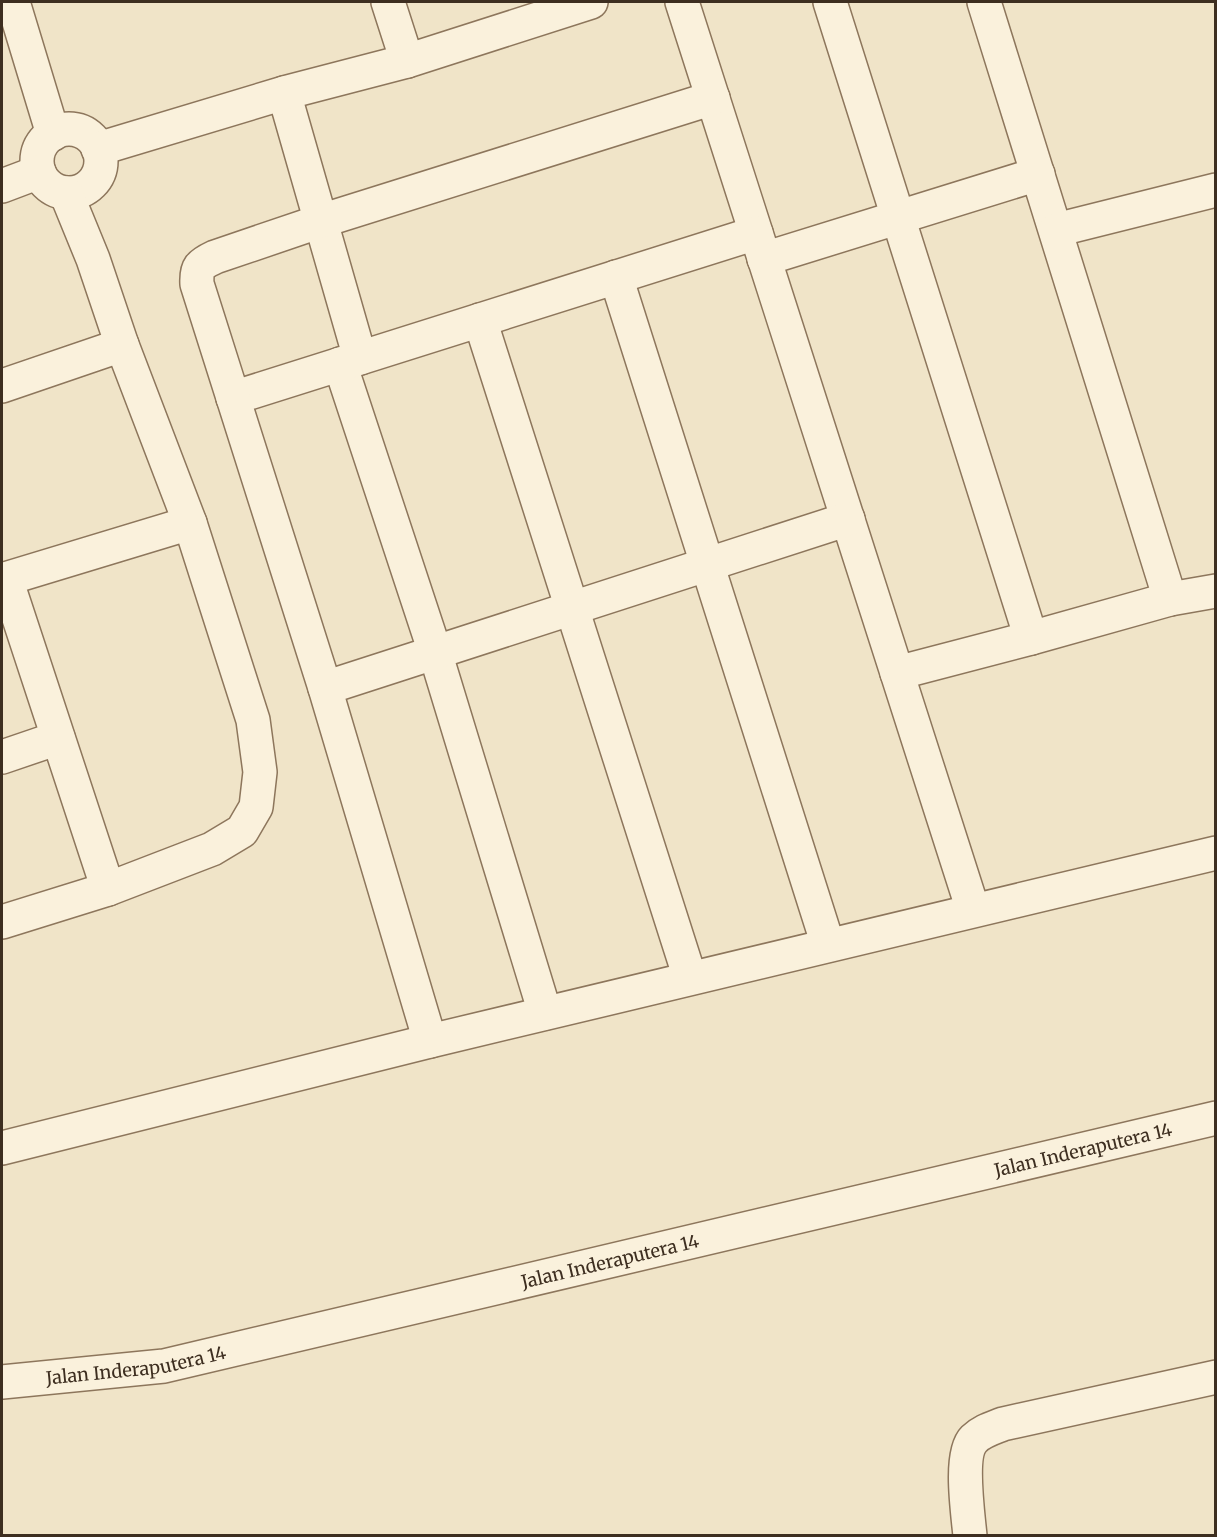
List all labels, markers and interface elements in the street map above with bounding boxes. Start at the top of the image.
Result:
street label: Jalan Inderaputera 14 [991,1117,1174,1182]
street label: Jalan Inderaputera 14 [518,1229,701,1293]
street label: Jalan Inderaputera 14 [44,1340,228,1389]

